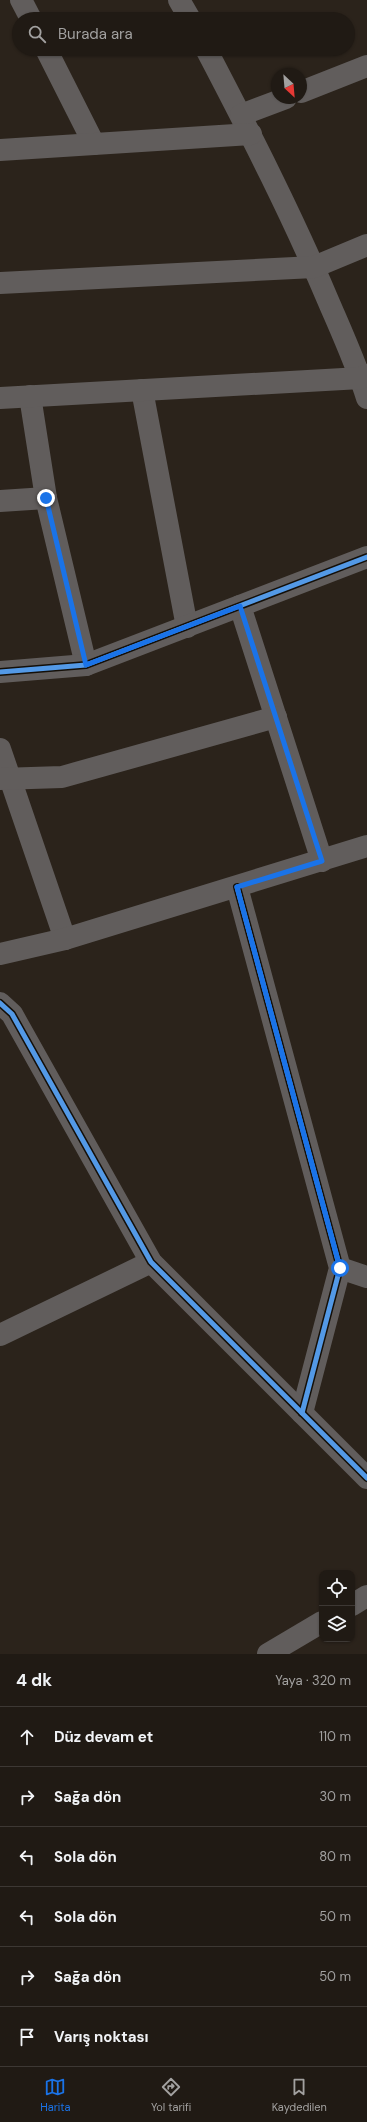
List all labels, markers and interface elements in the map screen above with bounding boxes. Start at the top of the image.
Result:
search box [12,12,355,56]
icon: search [26,23,48,45]
text: Burada ara [58,24,133,44]
north arrow [271,68,307,104]
route end [37,489,55,507]
route start [331,1259,349,1277]
map controls [319,1570,355,1642]
button: locate [319,1570,355,1606]
button: layers [319,1606,355,1642]
text: 4 dk [16,1669,52,1691]
text: Yaya · 320 m [275,1672,351,1689]
icon: ahead [16,1726,38,1748]
text: Düz devam et [54,1727,153,1747]
text: 110 m [319,1728,351,1745]
icon: right [16,1786,38,1808]
text: Sağa dön [54,1787,121,1807]
text: 30 m [319,1788,351,1805]
icon: left [16,1846,38,1868]
text: Sola dön [54,1847,117,1867]
text: 80 m [319,1848,351,1865]
icon: left [16,1906,38,1928]
text: Sola dön [54,1907,117,1927]
text: 50 m [319,1908,351,1925]
icon: right [16,1966,38,1988]
text: Sağa dön [54,1967,121,1987]
text: 50 m [319,1968,351,1985]
icon: arrive [16,2026,38,2048]
text: Varış noktası [54,2027,148,2047]
tab: Harita [40,2076,71,2114]
tab: Yol tarifi [151,2076,191,2114]
tab: Kaydedilen [272,2076,327,2114]

